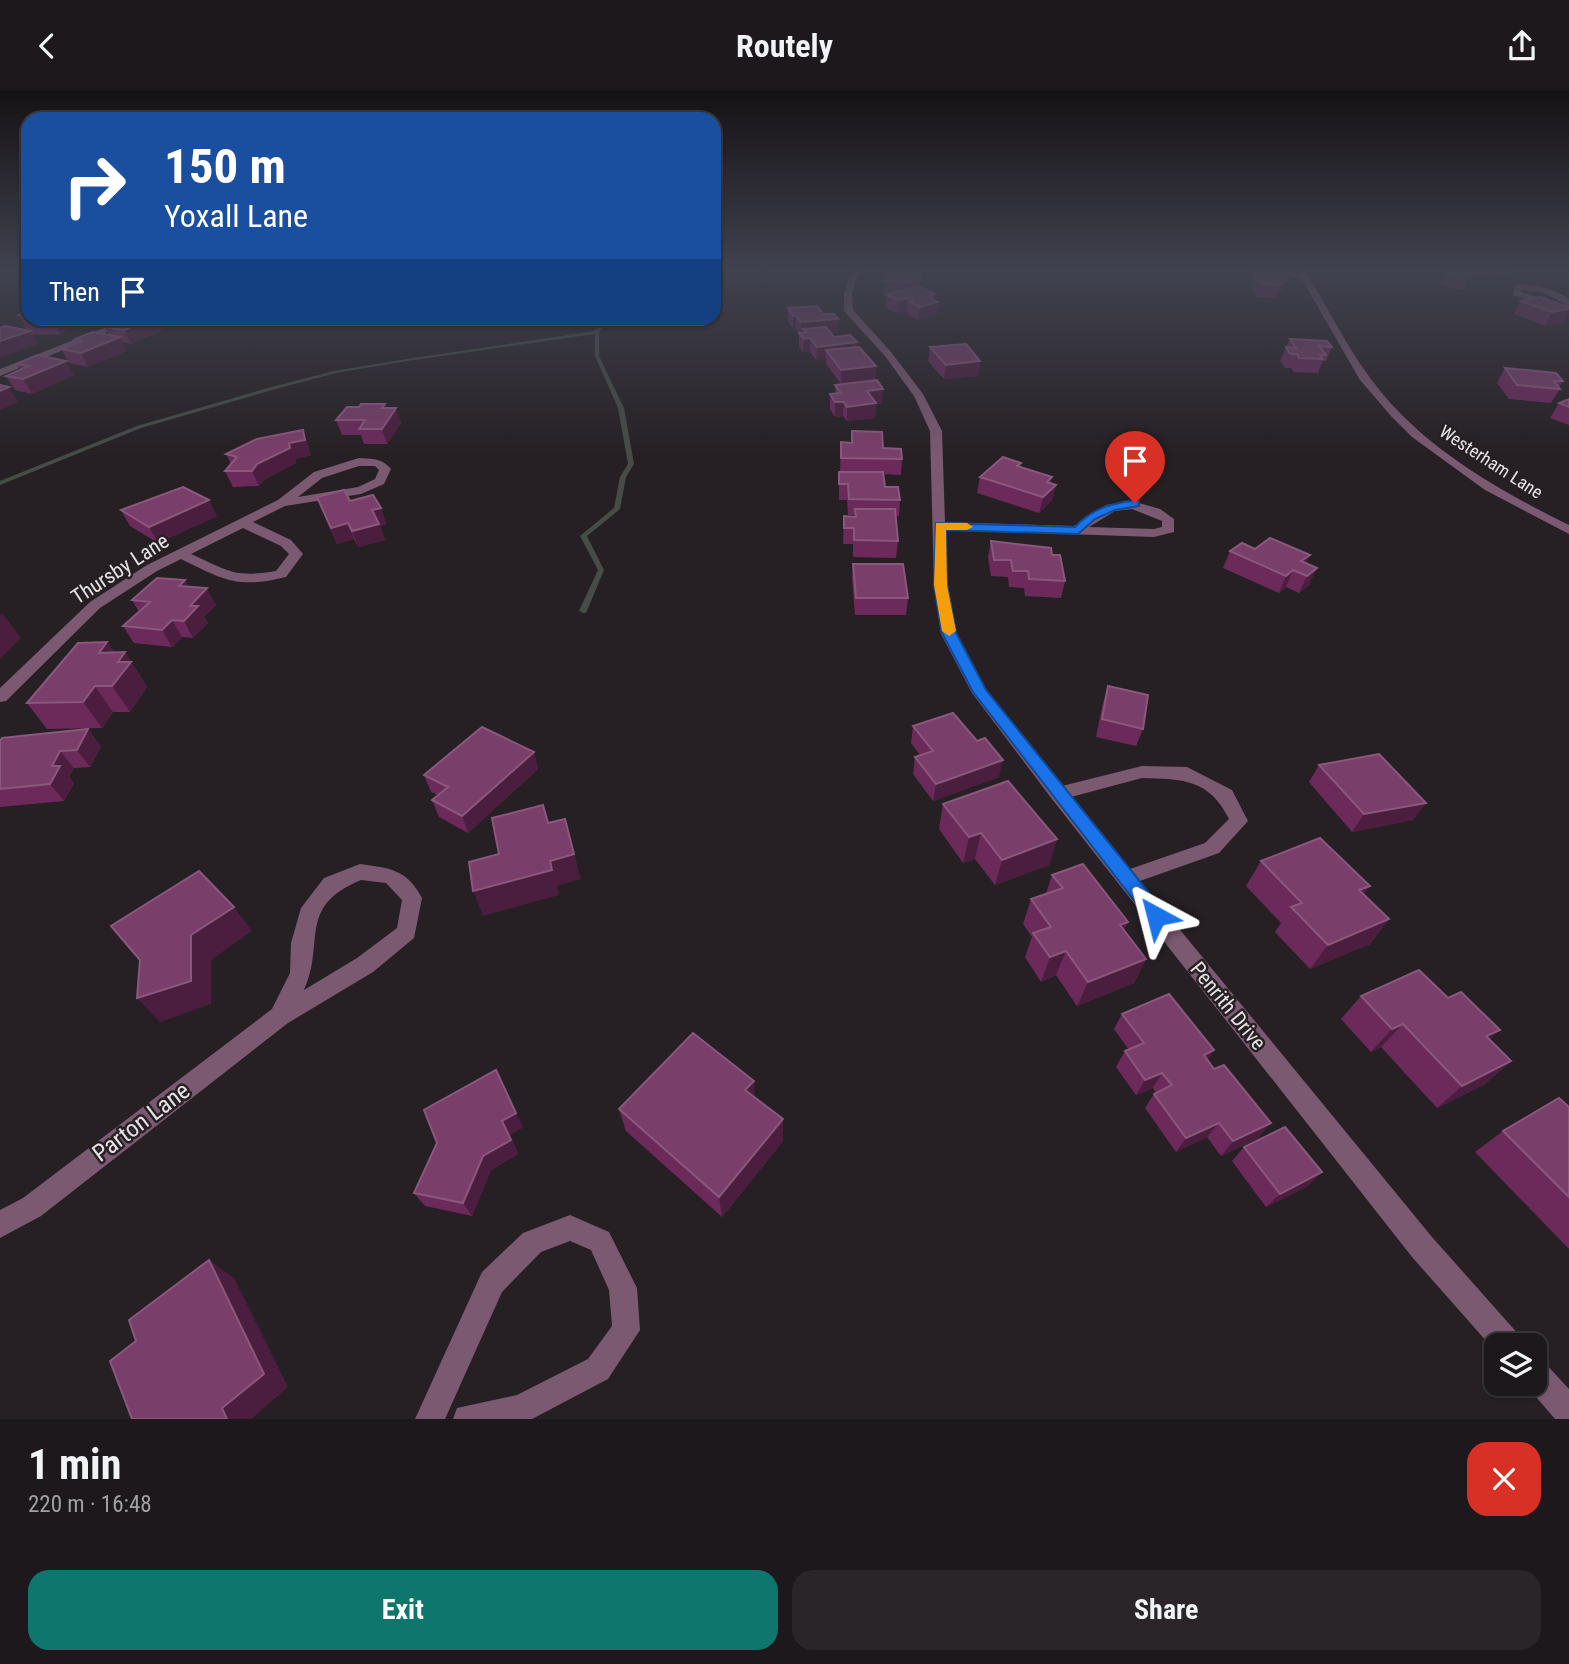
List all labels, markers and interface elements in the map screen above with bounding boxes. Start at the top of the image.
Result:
icon: back [28,27,66,65]
text: Routely [736,27,833,65]
icon: share [1503,27,1541,65]
text: 150 m [164,138,286,195]
icon: right [49,140,140,231]
text: Yoxall Lane [164,197,308,235]
icon: arrive [114,273,152,311]
text: Then [49,277,100,307]
street label: Westerham Lane [1436,420,1547,503]
pin [1105,431,1165,503]
icon: arrive [1116,442,1154,480]
street label: Thursby Lane [67,529,173,609]
position arrow [1119,879,1193,953]
street label: Penrith Drive [1185,957,1271,1055]
street label: Parton Lane [87,1076,195,1168]
map controls [1484,1333,1547,1396]
button: layers [1484,1333,1547,1396]
text: 1 min [28,1440,121,1489]
button: close [1467,1442,1541,1516]
text: 220 m · 16:48 [28,1491,152,1518]
button: Exit [28,1570,778,1650]
button: Share [792,1570,1541,1650]

